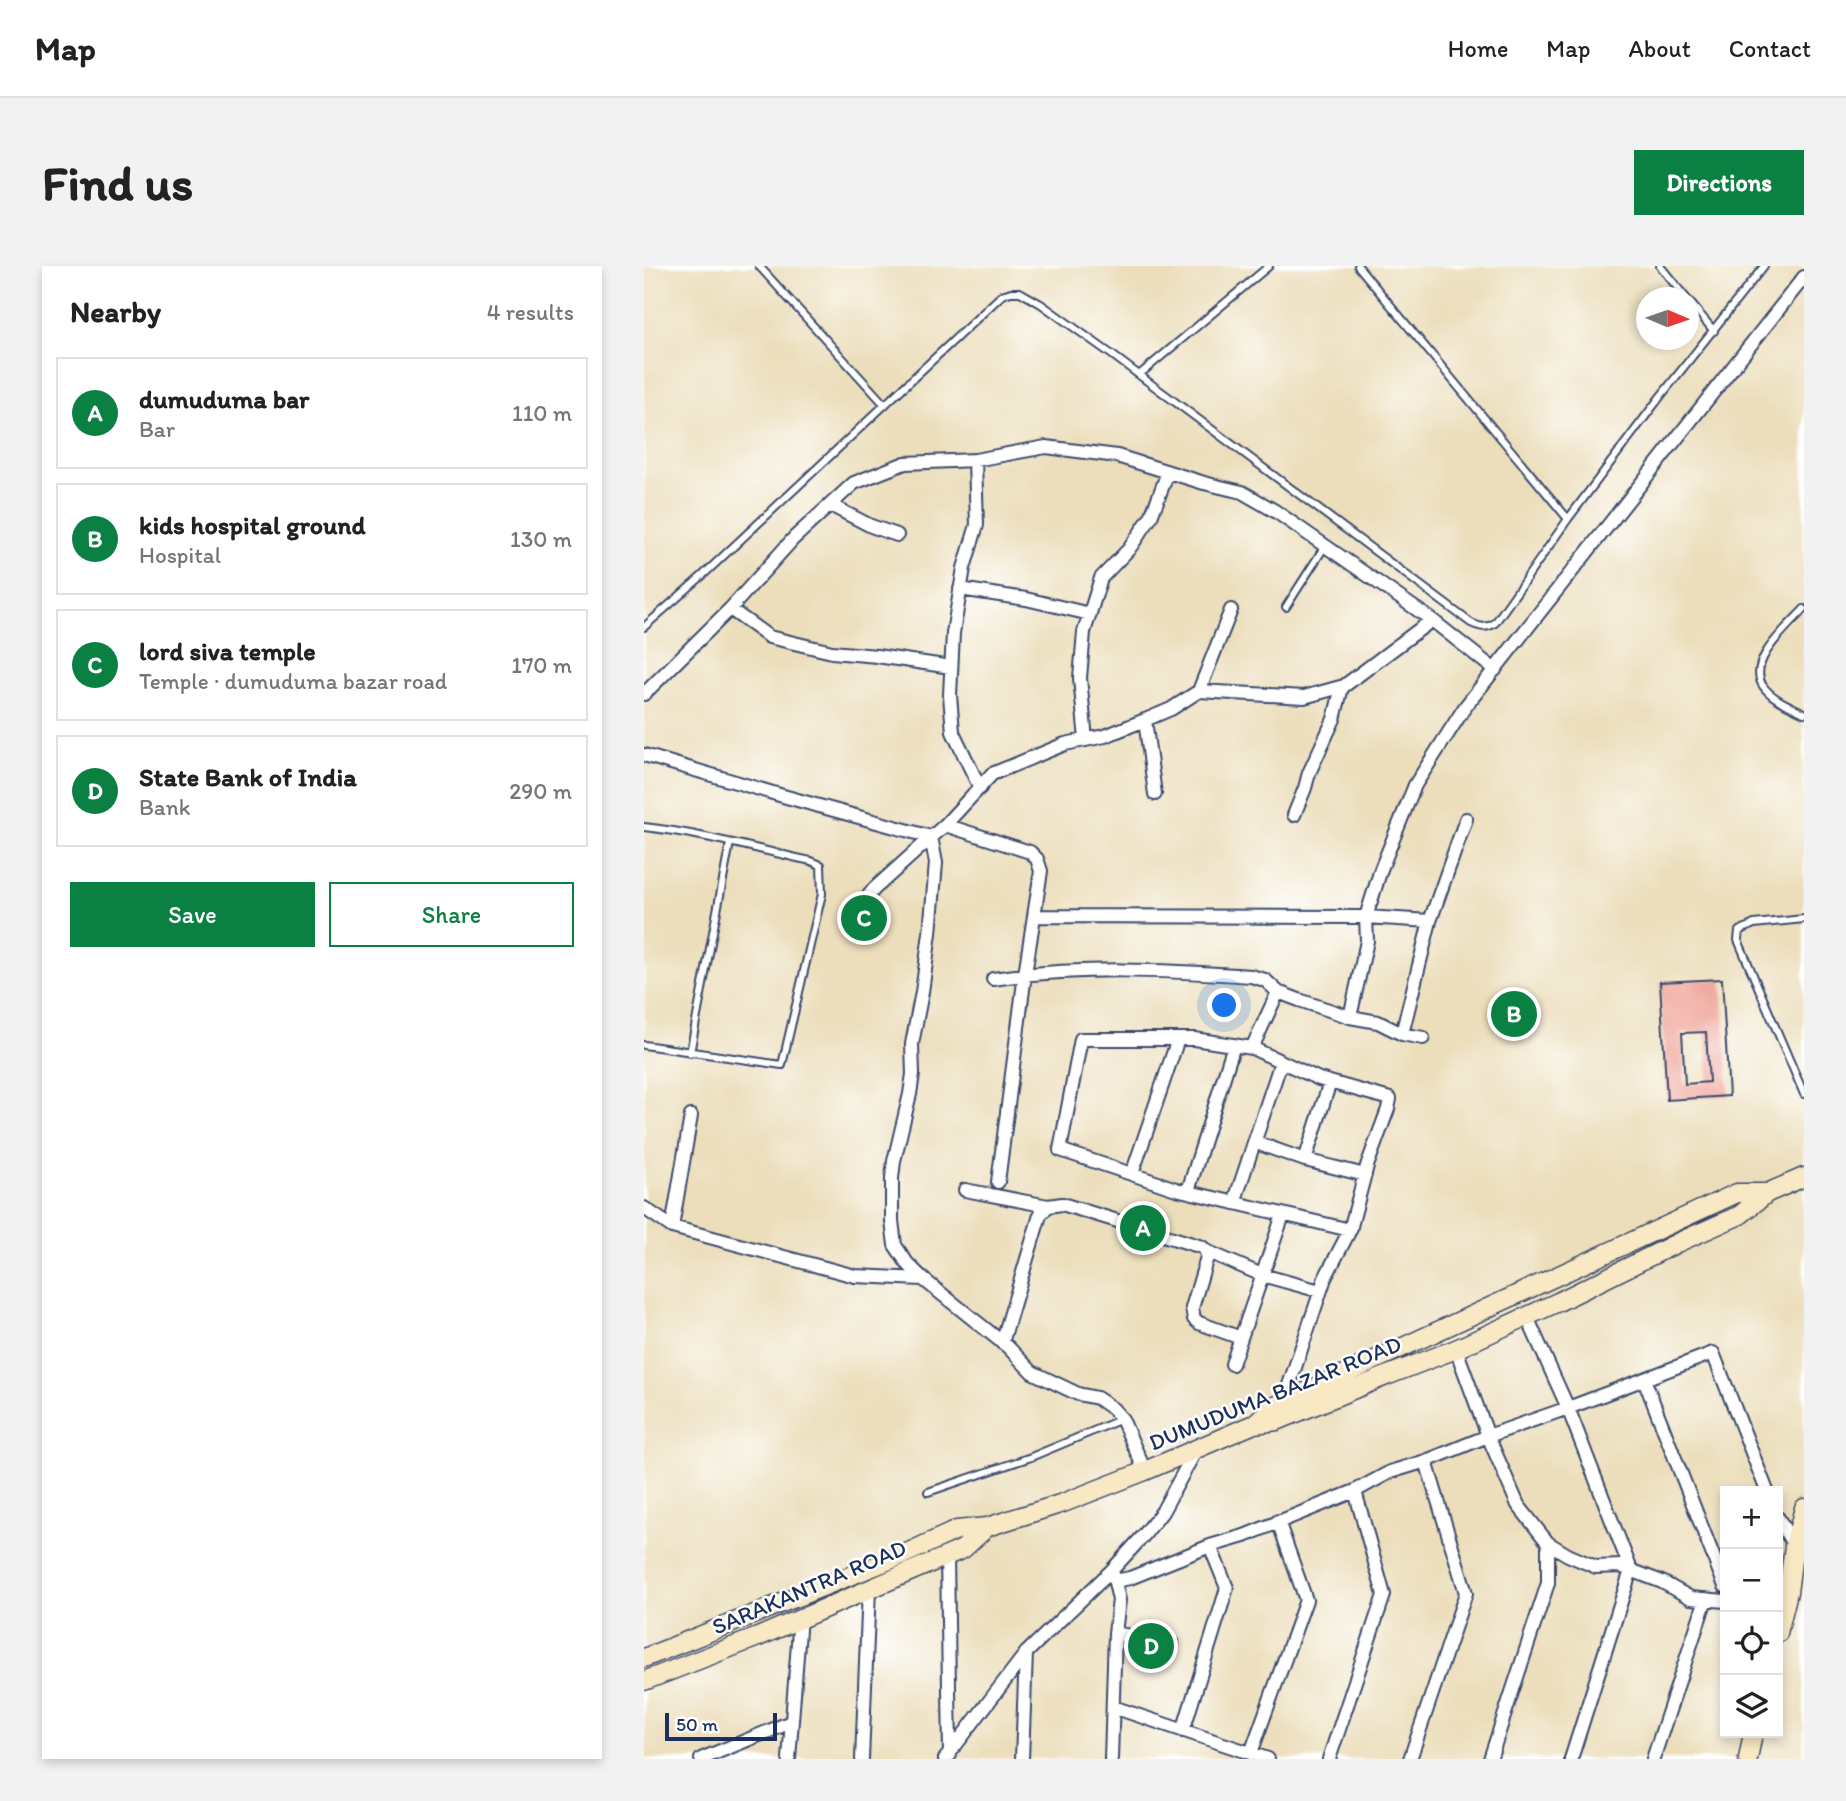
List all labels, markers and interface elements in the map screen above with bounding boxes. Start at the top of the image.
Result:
text: Map [35,29,96,68]
text: Home [1448,34,1508,63]
text: Map [1546,34,1590,63]
text: About [1628,34,1691,63]
text: Contact [1729,34,1811,63]
button: Directions [1634,150,1804,215]
text: Find us [42,153,193,212]
north arrow [1636,287,1699,350]
text: Nearby [70,293,161,330]
text: 4 results [487,298,574,326]
text: dumuduma bar [139,383,309,415]
text: A [88,399,102,427]
text: 110 m [512,399,572,427]
text: Bar [139,415,175,443]
text: kids hospital ground [139,509,366,541]
text: B [88,525,102,553]
text: 130 m [510,525,572,553]
text: Hospital [139,541,221,569]
text: lord siva temple [139,635,316,667]
text: C [88,651,102,679]
text: 170 m [511,651,572,679]
text: Temple · dumuduma bazar road [139,667,447,695]
text: State Bank of India [139,761,357,793]
text: D [87,777,103,805]
text: 290 m [509,777,572,805]
text: Bank [139,793,191,821]
button: Save [70,882,315,947]
button: Share [329,882,574,947]
pin: C [841,892,887,944]
your location [1207,988,1241,1022]
pin: B [1491,988,1537,1040]
pin: A [1120,1202,1166,1254]
street label: DUMUDUMA BAZAR ROAD [1145,1330,1405,1456]
map controls [1720,1486,1783,1738]
button: + [1720,1486,1783,1549]
street label: SARAKANTRA ROAD [708,1533,910,1641]
button: − [1720,1549,1783,1612]
button: locate [1720,1612,1783,1675]
pin: D [1128,1620,1174,1672]
button: layers [1720,1675,1783,1738]
scale bar [665,1710,777,1742]
text: 50 m [676,1713,718,1736]

